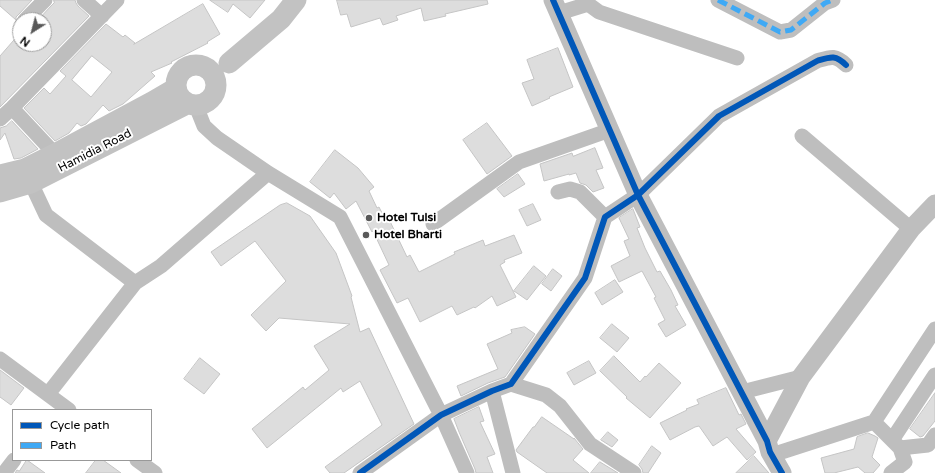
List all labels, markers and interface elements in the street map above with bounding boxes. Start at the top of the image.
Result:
north arrow [12,12,52,52]
text: N [18,33,33,49]
street label: Hamidia Road [56,126,134,176]
place label: Hotel Tulsi [377,211,436,225]
marker: Hotel Tulsi [364,213,374,223]
place label: Hotel Bharti [374,228,442,242]
marker: Hotel Bharti [361,230,371,240]
legend [12,409,152,461]
text: Cycle path [50,418,109,432]
text: Path [50,438,76,452]

